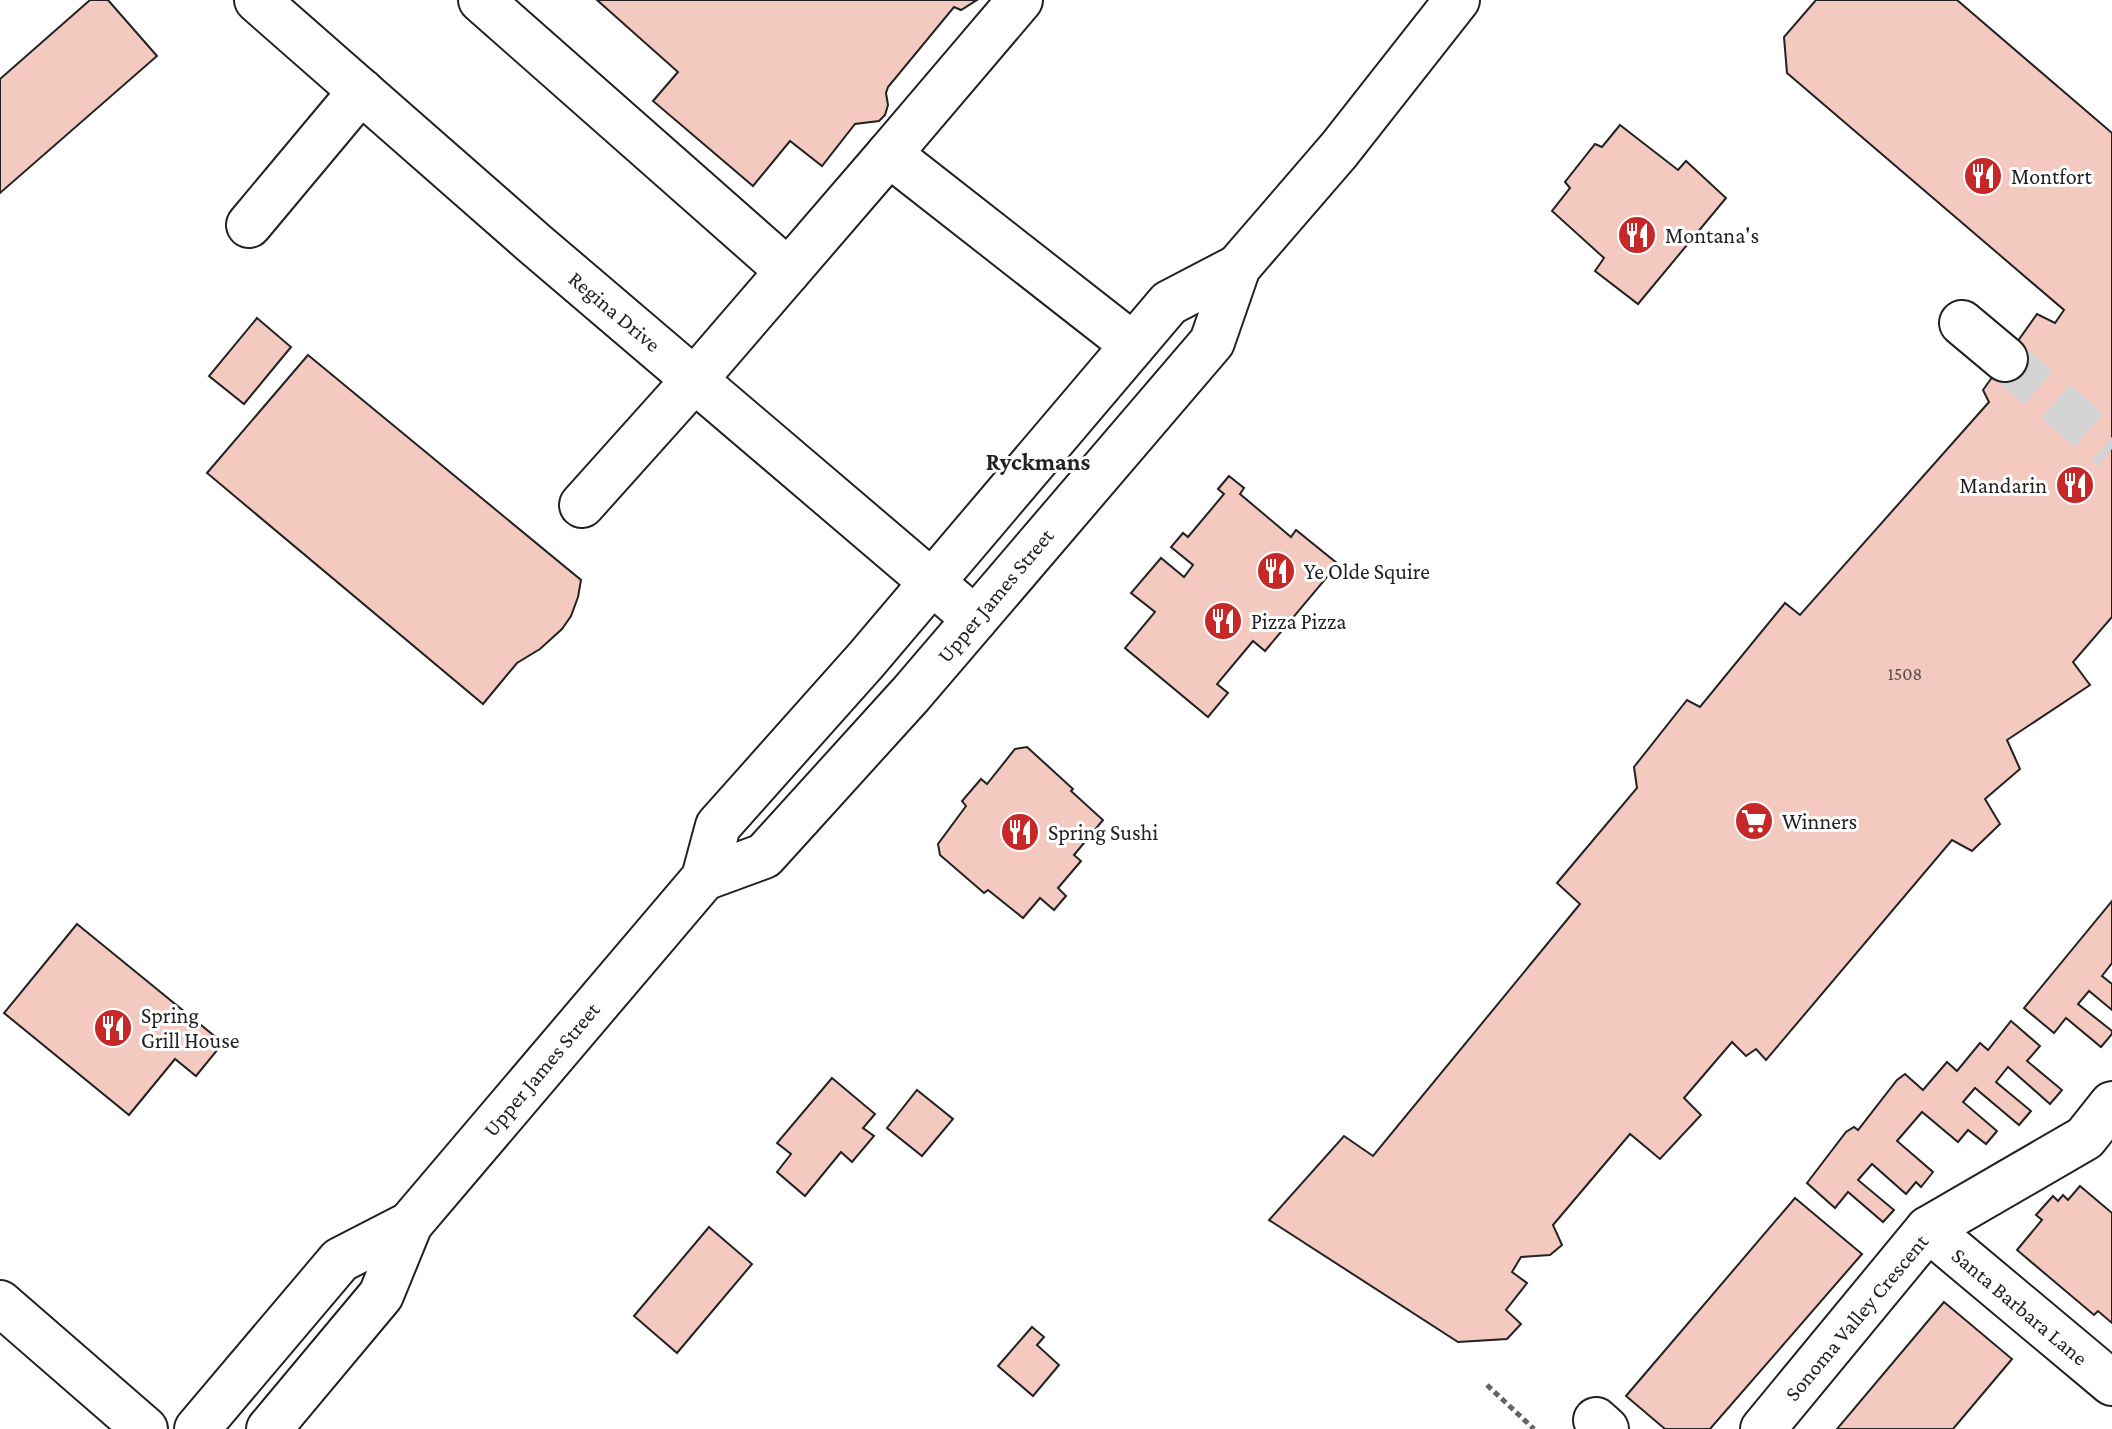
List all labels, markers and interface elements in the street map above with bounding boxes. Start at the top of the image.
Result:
restaurant icon: Montfort [1962,155,2004,197]
place label: Montfort [2011,164,2092,189]
restaurant icon: Montana's [1616,214,1658,256]
place label: Montana's [1665,223,1759,248]
street label: Regina Drive [564,266,666,357]
district label: Ryckmans [986,448,1090,475]
restaurant icon: Mandarin [2054,464,2096,506]
place label: Mandarin [1960,473,2047,498]
street label: Upper James Street [932,523,1059,667]
restaurant icon: Ye Olde Squire [1255,550,1297,592]
place label: Ye Olde Squire [1304,559,1430,584]
restaurant icon: Pizza Pizza [1202,600,1244,642]
place label: Pizza Pizza [1251,609,1346,634]
house number: 1508 [1888,664,1922,684]
supermarket icon: Winners [1733,800,1775,842]
place label: Winners [1782,809,1857,834]
restaurant icon: Spring Sushi [999,811,1041,853]
place label: Spring Sushi [1048,820,1158,845]
street label: Upper James Street [478,997,605,1141]
place label: Spring Grill House [141,1003,240,1053]
restaurant icon: Spring Grill House [92,1007,134,1049]
street label: Sonoma Valley Crescent [1779,1228,1934,1406]
street label: Santa Barbara Lane [1947,1242,2093,1370]

